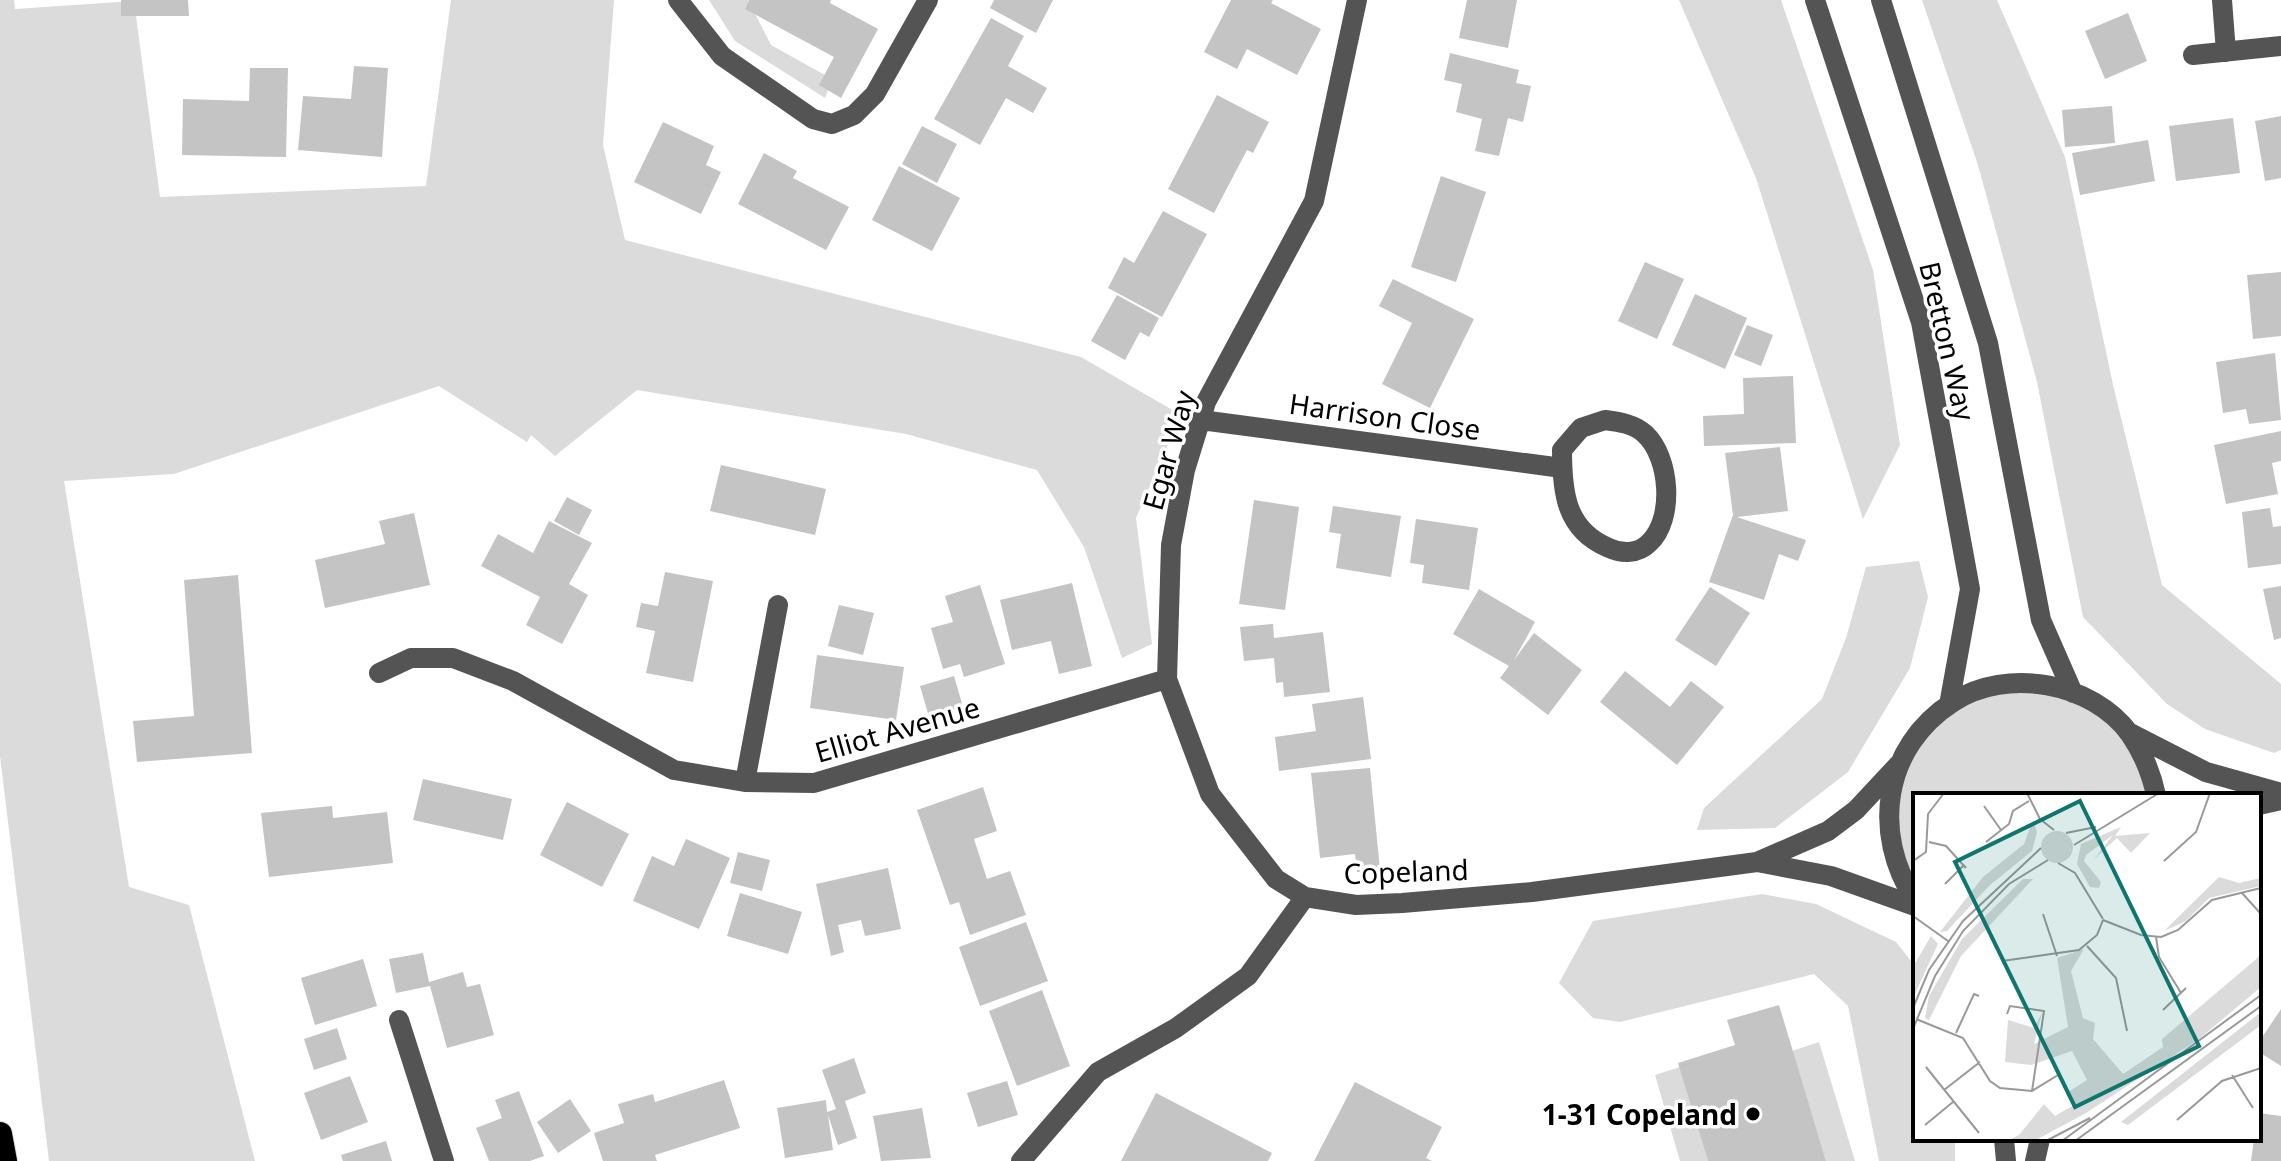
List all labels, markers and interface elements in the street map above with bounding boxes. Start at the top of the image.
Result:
street label: Bretton Way [1911,258,1985,425]
street label: Harrison Close [1287,384,1483,448]
street label: Egar Way [1133,385,1203,514]
street label: Elliot Avenue [810,687,984,771]
inset map [1913,793,2261,1141]
street label: Copeland [1343,850,1469,892]
place label: 1-31 Copeland [1542,1095,1737,1133]
marker: 1-31 Copeland [1744,1105,1762,1123]

